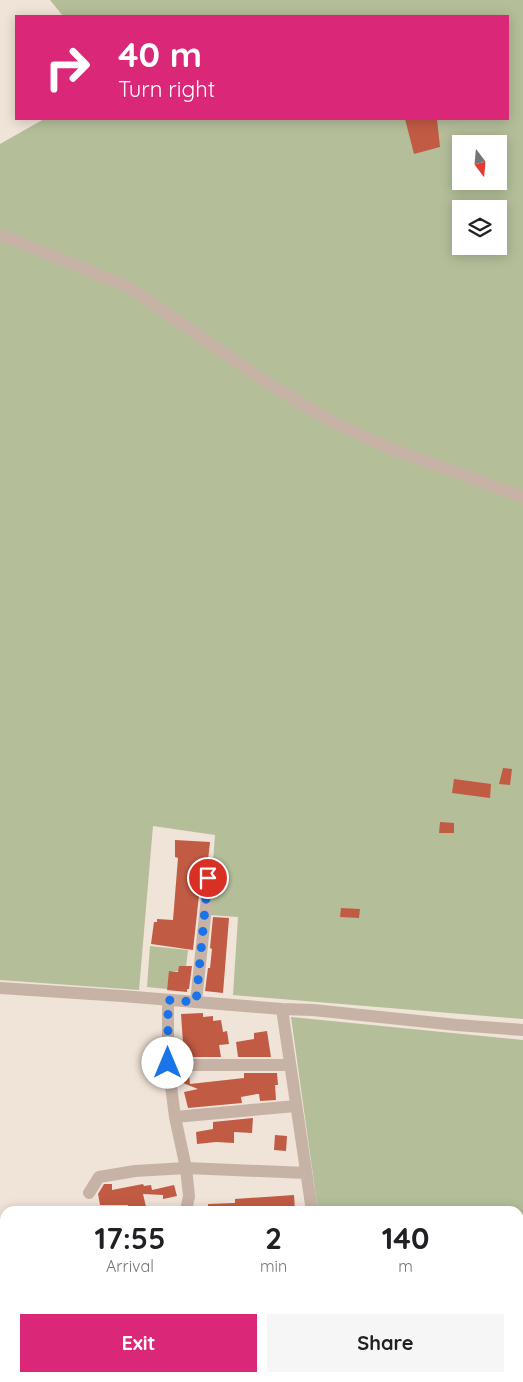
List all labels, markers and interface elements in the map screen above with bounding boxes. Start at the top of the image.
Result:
text: 40 m [118,32,202,76]
icon: right [35,35,100,100]
text: Turn right [118,75,215,103]
north arrow [452,135,508,190]
map controls [452,135,507,255]
button: layers [452,200,507,255]
pin [187,857,229,899]
icon: arrive [194,864,222,892]
position arrow [141,1036,193,1088]
text: 17:55 [95,1219,165,1257]
text: 2 [265,1219,282,1257]
text: 140 [382,1219,429,1257]
text: Arrival [106,1256,154,1276]
text: min [260,1256,287,1276]
text: m [398,1256,413,1276]
button: Exit [20,1314,257,1372]
button: Share [267,1314,504,1372]

